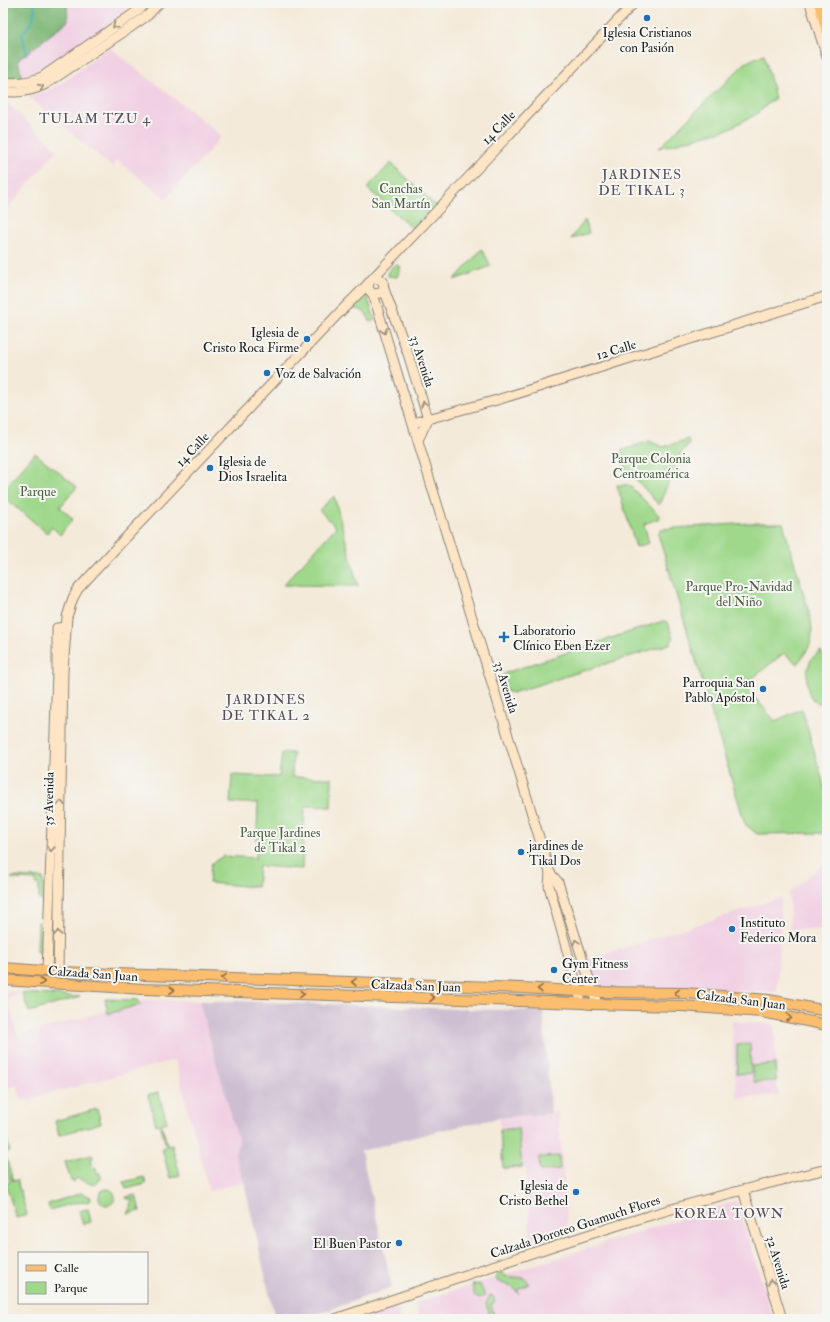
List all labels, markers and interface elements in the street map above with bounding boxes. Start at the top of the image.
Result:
marker: Iglesia Cristianos con Pasión [642,13,652,23]
one-way arrow [112,22,119,29]
place label: Iglesia Cristianos con Pasión [603,25,692,56]
one-way arrow [37,83,44,91]
street label: 14 Calle [479,107,519,148]
district label: TULAM TZU 4 [39,110,151,127]
district label: JARDINES DE TIKAL 3 [598,166,686,199]
park label: Canchas San Martín [371,181,431,212]
place label: Iglesia de Cristo Roca Firme [203,325,300,356]
one-way arrow [379,327,388,334]
street label: 33 Avenida [406,333,438,390]
marker: Iglesia de Cristo Roca Firme [302,334,312,344]
street label: 12 Calle [594,336,639,364]
place label: Voz de Salvación [275,366,362,382]
marker: Voz de Salvación [262,368,272,378]
one-way arrow [420,401,429,408]
street label: 14 Calle [173,429,213,470]
park label: Parque Colonia Centroamérica [611,451,692,482]
place label: Iglesia de Dios Israelita [218,454,288,485]
marker: Iglesia de Dios Israelita [205,463,215,473]
park label: Parque [20,484,57,500]
park label: Parque Pro-Navidad del Niño [686,579,793,610]
place label: Laboratorio Clínico Eben Ezer [513,623,610,654]
marker: Laboratorio Clínico Eben Ezer [498,631,510,643]
street label: 33 Avenida [491,659,522,716]
place label: Parroquia San Pablo Apóstol [682,675,756,707]
marker: Parroquia San Pablo Apóstol [758,684,768,694]
district label: JARDINES DE TIKAL 2 [221,691,311,724]
street label: 35 Avenida [41,771,57,826]
one-way arrow [56,800,65,806]
park label: Parque Jardines de Tikal 2 [240,825,321,856]
place label: jardines de Tikal Dos [526,838,584,869]
one-way arrow [47,846,55,852]
marker: jardines de Tikal Dos [516,847,526,857]
place label: Instituto Federico Mora [740,915,817,946]
marker: Instituto Federico Mora [727,924,737,934]
one-way arrow [54,930,62,936]
one-way arrow [572,939,581,946]
place label: Gym Fitness Center [562,956,629,987]
street label: Calzada San Juan [47,963,139,985]
marker: Gym Fitness Center [549,965,559,975]
one-way arrow [221,974,227,982]
street label: Calzada San Juan [371,976,462,996]
one-way arrow [39,978,45,987]
one-way arrow [351,978,357,987]
one-way arrow [169,985,175,994]
one-way arrow [537,985,543,994]
street label: Calzada San Juan [695,987,787,1013]
one-way arrow [674,989,680,997]
one-way arrow [299,990,305,998]
one-way arrow [429,994,435,1002]
one-way arrow [786,1013,792,1021]
place label: Iglesia de Cristo Bethel [499,1178,569,1209]
marker: Iglesia de Cristo Bethel [571,1187,581,1197]
street label: Calzada Doroteo Guamuch Flores [488,1192,663,1262]
district label: KOREA TOWN [674,1205,784,1222]
street label: 32 Avenida [762,1234,794,1292]
place label: El Buen Pastor [313,1236,391,1252]
marker: El Buen Pastor [394,1238,404,1248]
legend [18,1252,148,1304]
text: Calle [54,1261,79,1276]
one-way arrow [767,1278,776,1285]
text: Parque [54,1281,88,1296]

